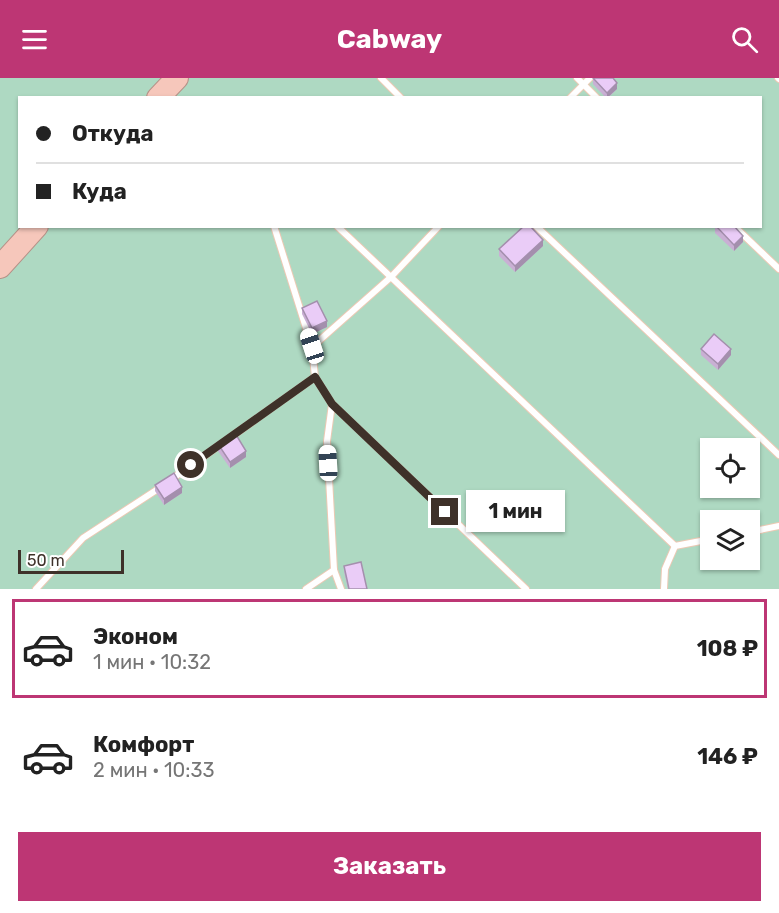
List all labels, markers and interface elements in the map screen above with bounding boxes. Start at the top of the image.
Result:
icon: menu [18,23,51,56]
text: Cabway [337,23,442,55]
icon: search [728,23,761,56]
text: Откуда [72,120,154,147]
text: Куда [72,178,127,205]
car [298,326,326,366]
map controls [700,438,760,570]
button: locate [700,438,760,498]
car [318,445,338,481]
route start [177,451,204,478]
callout: 1 мин [466,491,565,533]
route end [431,498,458,525]
text: 1 мин [488,499,543,523]
button: layers [700,510,760,570]
scale bar [18,547,124,574]
text: 50 m [27,551,65,570]
icon: car [21,622,75,676]
text: Эконом [93,623,178,650]
text: 108 ₽ [697,635,758,662]
text: 1 мин · 10:32 [93,650,211,674]
icon: car [21,730,75,784]
text: Комфорт [93,731,194,758]
text: 146 ₽ [697,743,758,770]
text: 2 мин · 10:33 [93,758,214,782]
button: Заказать [18,832,761,901]

